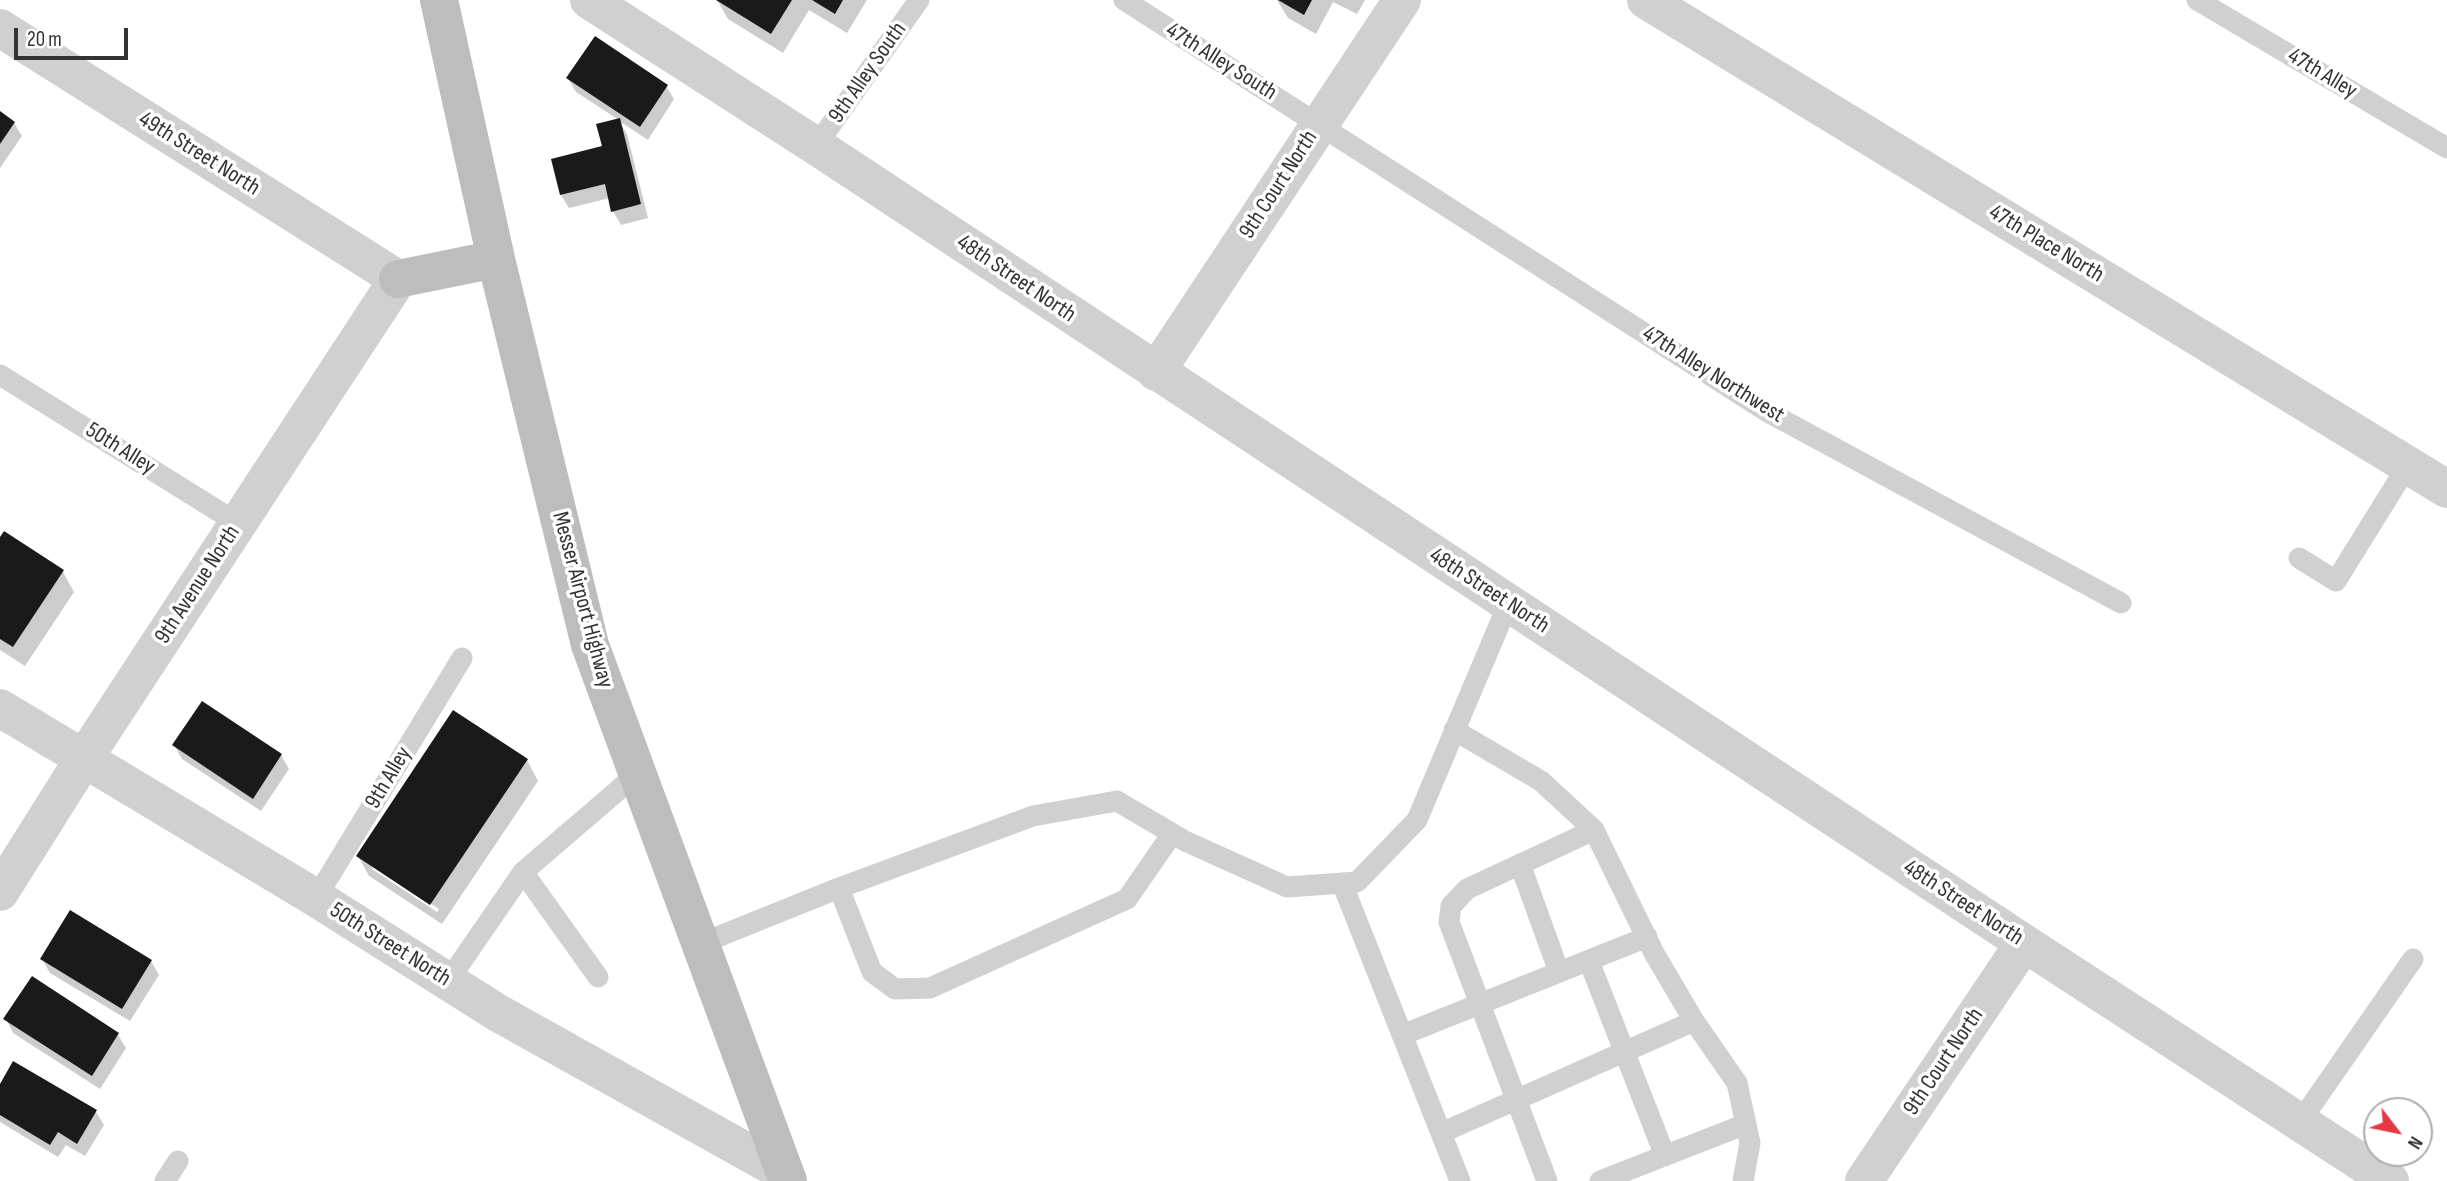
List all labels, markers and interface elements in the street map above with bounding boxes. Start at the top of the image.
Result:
scale bar [18,14,131,58]
street label: 9th Alley South [823,17,913,129]
street label: 47th Alley South [1160,17,1282,107]
text: 20 m [27,27,62,52]
street label: 47th Alley [2282,43,2362,105]
street label: 49th Street North [133,106,265,202]
street label: 9th Court North [1234,126,1324,244]
street label: 47th Place North [1984,199,2108,289]
street label: 48th Street North [951,229,1081,329]
street label: 47th Alley Northwest [1637,320,1789,430]
street label: 50th Alley [80,417,160,481]
street label: Messer Airport Highway [545,509,619,691]
street label: 9th Avenue North [149,521,247,649]
street label: 48th Street North [1424,542,1554,640]
street label: 9th Alley [360,742,418,814]
street label: 48th Street North [1898,854,2028,952]
street label: 50th Street North [325,897,455,993]
street label: 9th Court North [1898,1003,1990,1121]
north arrow [2363,1097,2433,1167]
text: N [2402,1132,2427,1153]

